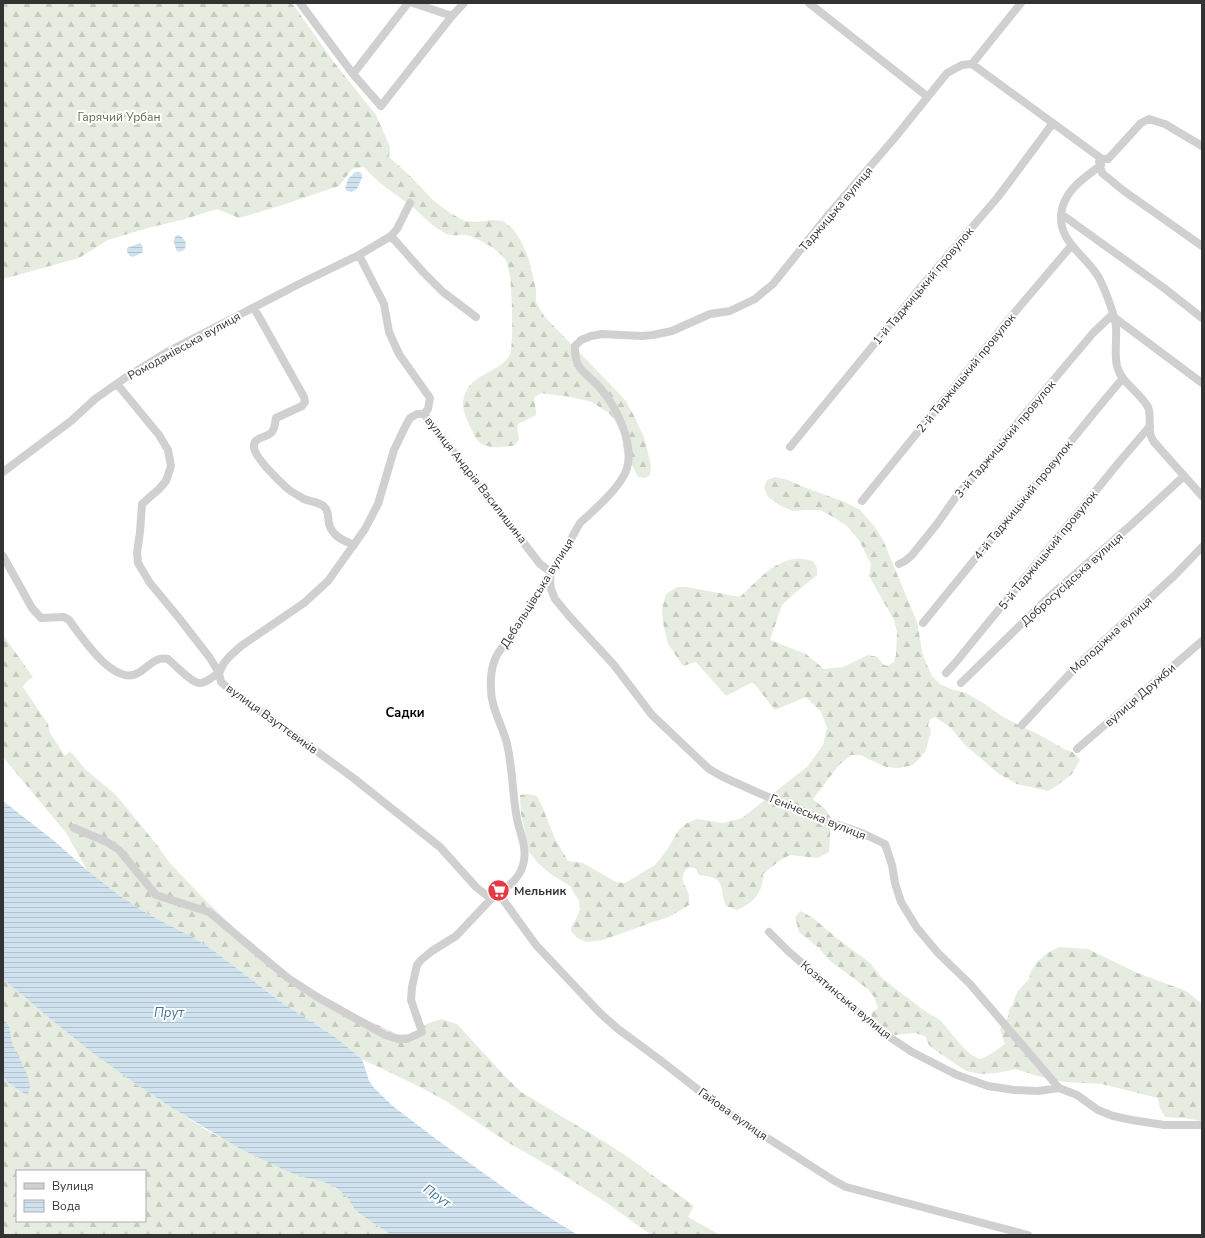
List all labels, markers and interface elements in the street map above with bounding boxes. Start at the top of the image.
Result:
park label: Гарячий Урбан [77,109,161,125]
street label: Таджицька вулиця [796,163,876,255]
street label: 1-й Таджицький провулок [869,223,977,348]
street label: Ромоданівська вулиця [125,308,243,384]
street label: 2-й Таджицький провулок [913,309,1020,436]
street label: 3-й Таджицький провулок [951,376,1059,501]
street label: вулиця Андрія Василишина [421,413,531,547]
street label: 4-й Таджицький провулок [970,436,1077,563]
street label: 5-й Таджицький провулок [995,486,1102,613]
street label: Добросусідська вулиця [1017,529,1127,629]
street label: Дебальцівська вулиця [497,535,577,651]
street label: Молодіжна вулиця [1067,593,1155,677]
street label: вулиця Дружби [1101,660,1179,730]
street label: вулиця Взуттєвиків [223,680,321,758]
district label: Садки [385,704,425,722]
street label: Генічеська вулиця [767,790,869,844]
supermarket icon: Мельник [485,878,511,904]
place label: Мельник [514,883,566,899]
street label: Козятинська вулиця [797,957,895,1043]
water label: Прут [154,1004,185,1022]
street label: Гайова вулиця [695,1084,771,1144]
legend [16,1170,146,1222]
text: Вулиця [52,1178,94,1194]
water label: Прут [420,1180,455,1213]
text: Вода [52,1198,80,1214]

